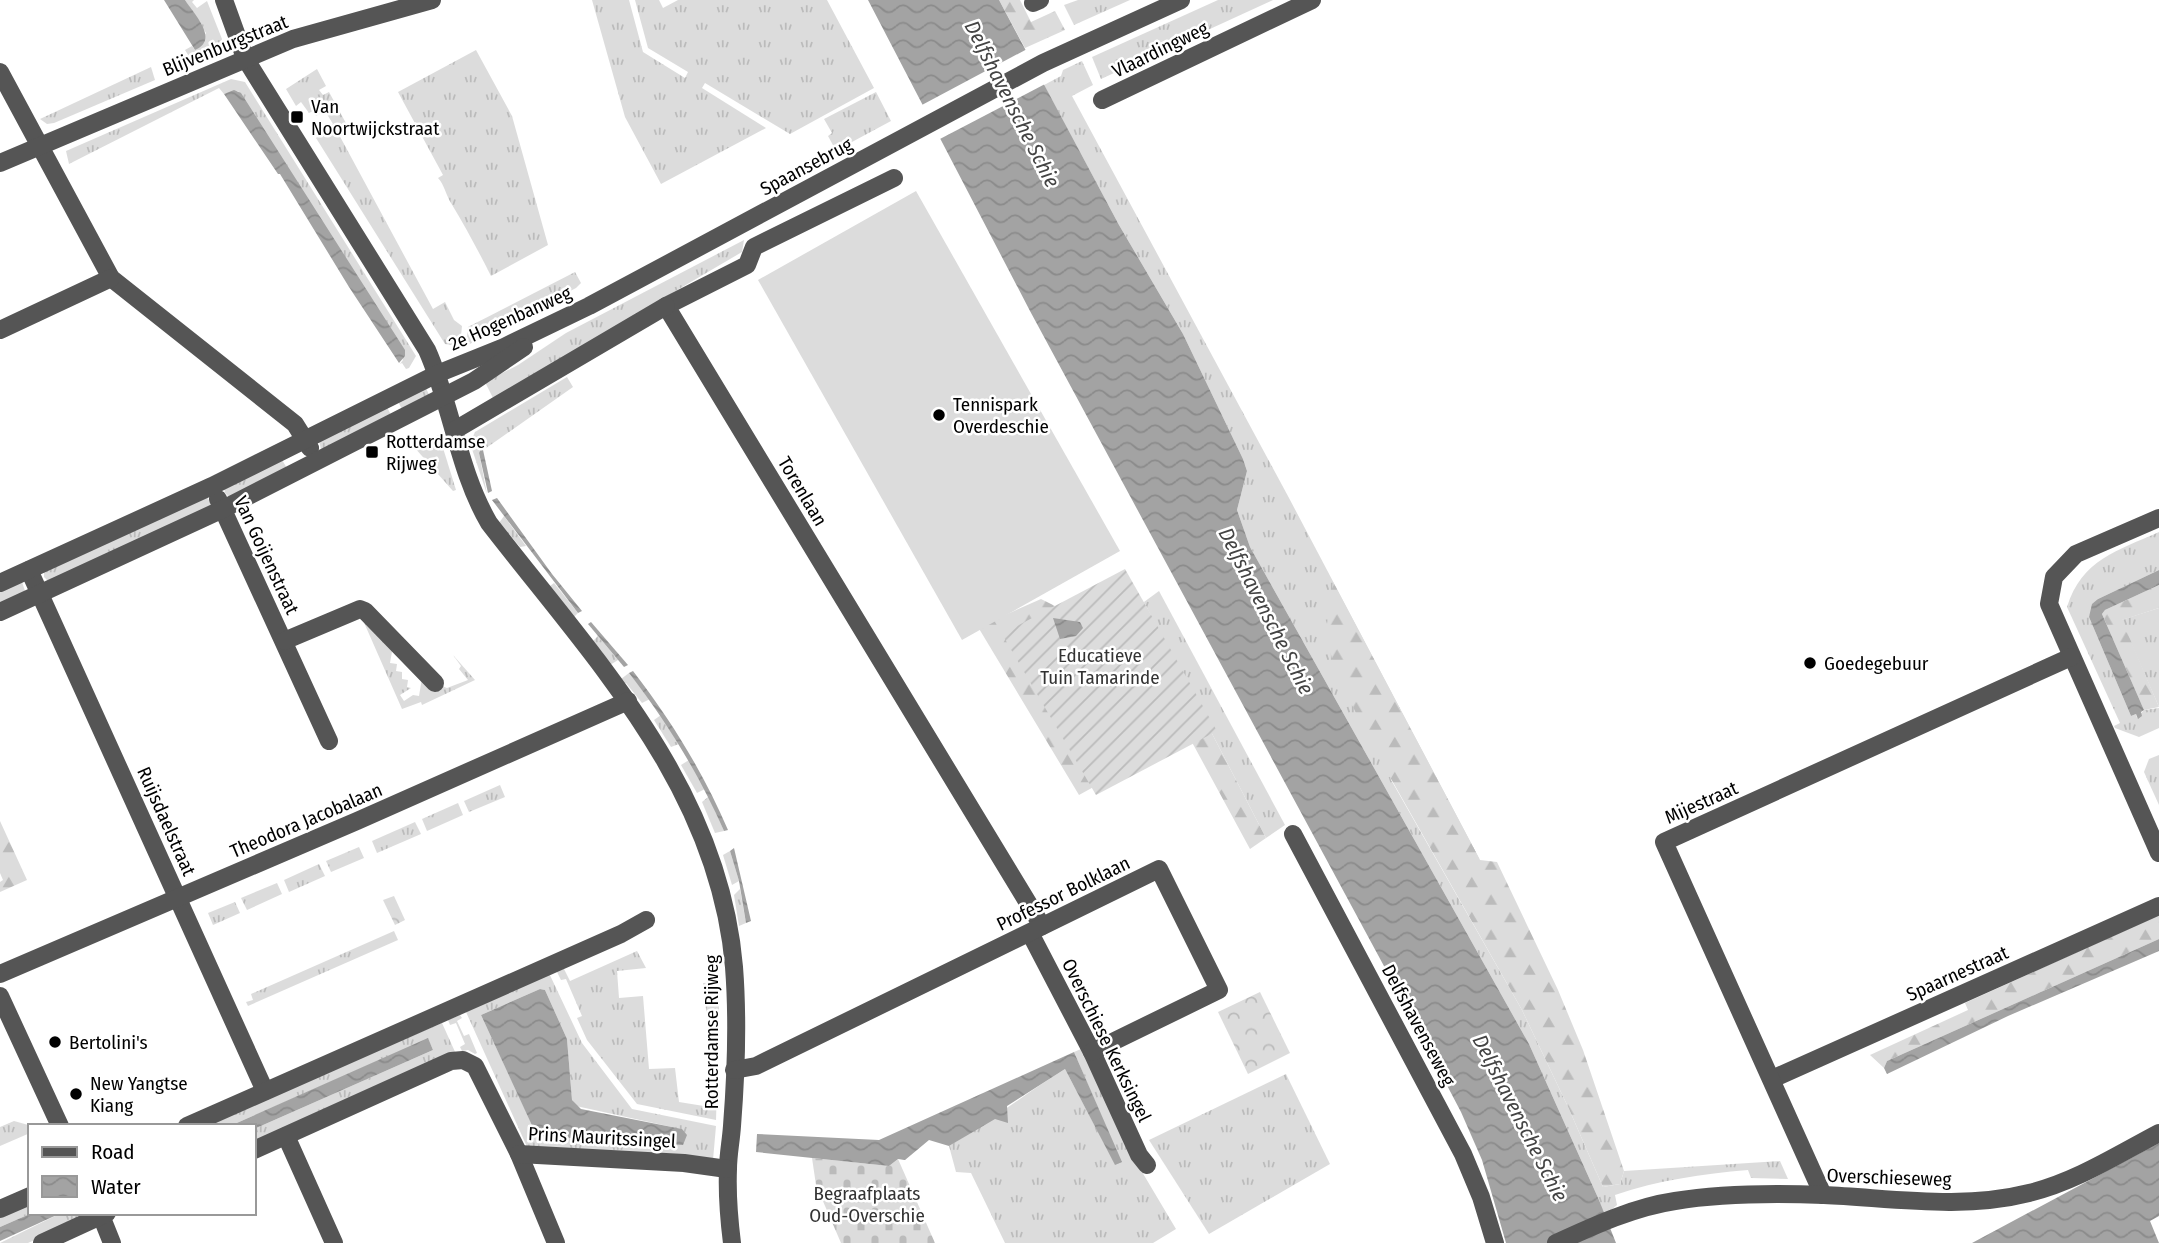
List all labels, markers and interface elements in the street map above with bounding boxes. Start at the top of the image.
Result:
street label: Blijvenburgstraat [159,10,292,81]
water label: Delfshavensche Schie [959,16,1065,192]
street label: Vlaardingweg [1108,16,1212,83]
place label: Van Noortwijckstraat [311,95,440,140]
marker: Van Noortwijckstraat [289,109,305,125]
street label: Spaansebrug [756,133,856,200]
street label: 2e Hogenbanweg [446,281,575,356]
place label: Tennispark Overdeschie [953,393,1049,438]
marker: Tennispark Overdeschie [931,407,947,423]
place label: Rotterdamse Rijweg [386,430,485,475]
marker: Rotterdamse Rijweg [364,444,380,460]
street label: Torenlaan [773,452,832,530]
street label: Van Goijenstraat [229,492,304,619]
water label: Delfshavensche Schie [1213,523,1319,699]
park label: Educatieve Tuin Tamarinde [1040,644,1160,689]
place label: Goedegebuur [1824,652,1929,675]
marker: Goedegebuur [1802,655,1818,671]
street label: Ruijsdaelstraat [132,763,201,880]
street label: Mijestraat [1661,776,1742,829]
street label: Theodora Jacobalaan [227,778,386,863]
street label: Professor Bolklaan [993,851,1134,936]
street label: Spaarnestraat [1903,940,2012,1006]
street label: Rotterdamse Rijweg [700,955,723,1109]
street label: Overschiese Kerksingel [1057,955,1156,1126]
street label: Delfshavenseweg [1377,961,1460,1090]
water label: Delfshavensche Schie [1467,1030,1573,1206]
place label: Bertolini's [69,1031,148,1054]
marker: Bertolini's [47,1034,63,1050]
place label: New Yangtse Kiang [90,1072,188,1117]
marker: New Yangtse Kiang [68,1086,84,1102]
street label: Prins Mauritssingel [528,1122,676,1153]
legend [28,1124,256,1215]
text: Road [91,1139,135,1165]
street label: Overschieseweg [1826,1164,1952,1191]
text: Water [91,1174,141,1200]
park label: Begraafplaats Oud-Overschie [809,1182,925,1227]

